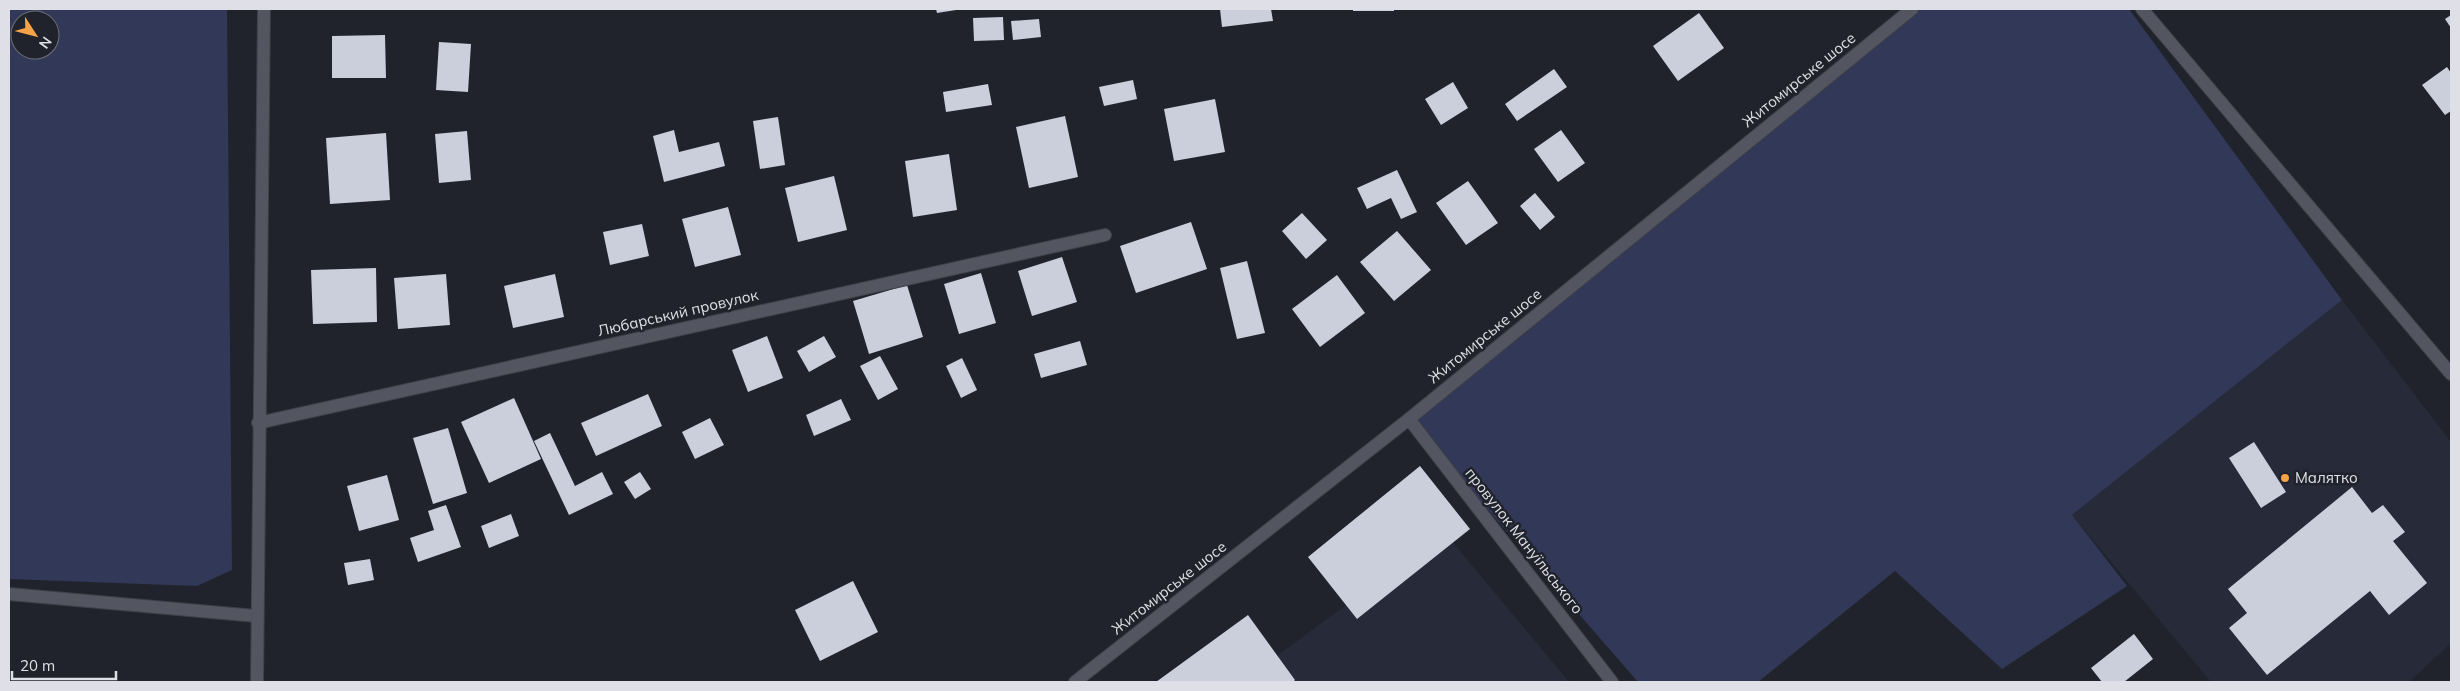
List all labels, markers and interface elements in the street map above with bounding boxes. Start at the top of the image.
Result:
north arrow [10,10,60,60]
street label: Житомирське шосе [1738,28,1859,131]
text: N [35,33,56,52]
street label: Житомирське шосе [1424,284,1545,387]
street label: Любарський провулок [596,285,761,340]
street label: провулок Мануїльського [1461,464,1587,618]
place label: Малятко [2295,468,2358,487]
marker: Малятко [2279,472,2291,484]
street label: Житомирське шосе [1107,537,1230,638]
scale bar [12,648,116,680]
text: 20 m [20,656,55,675]

